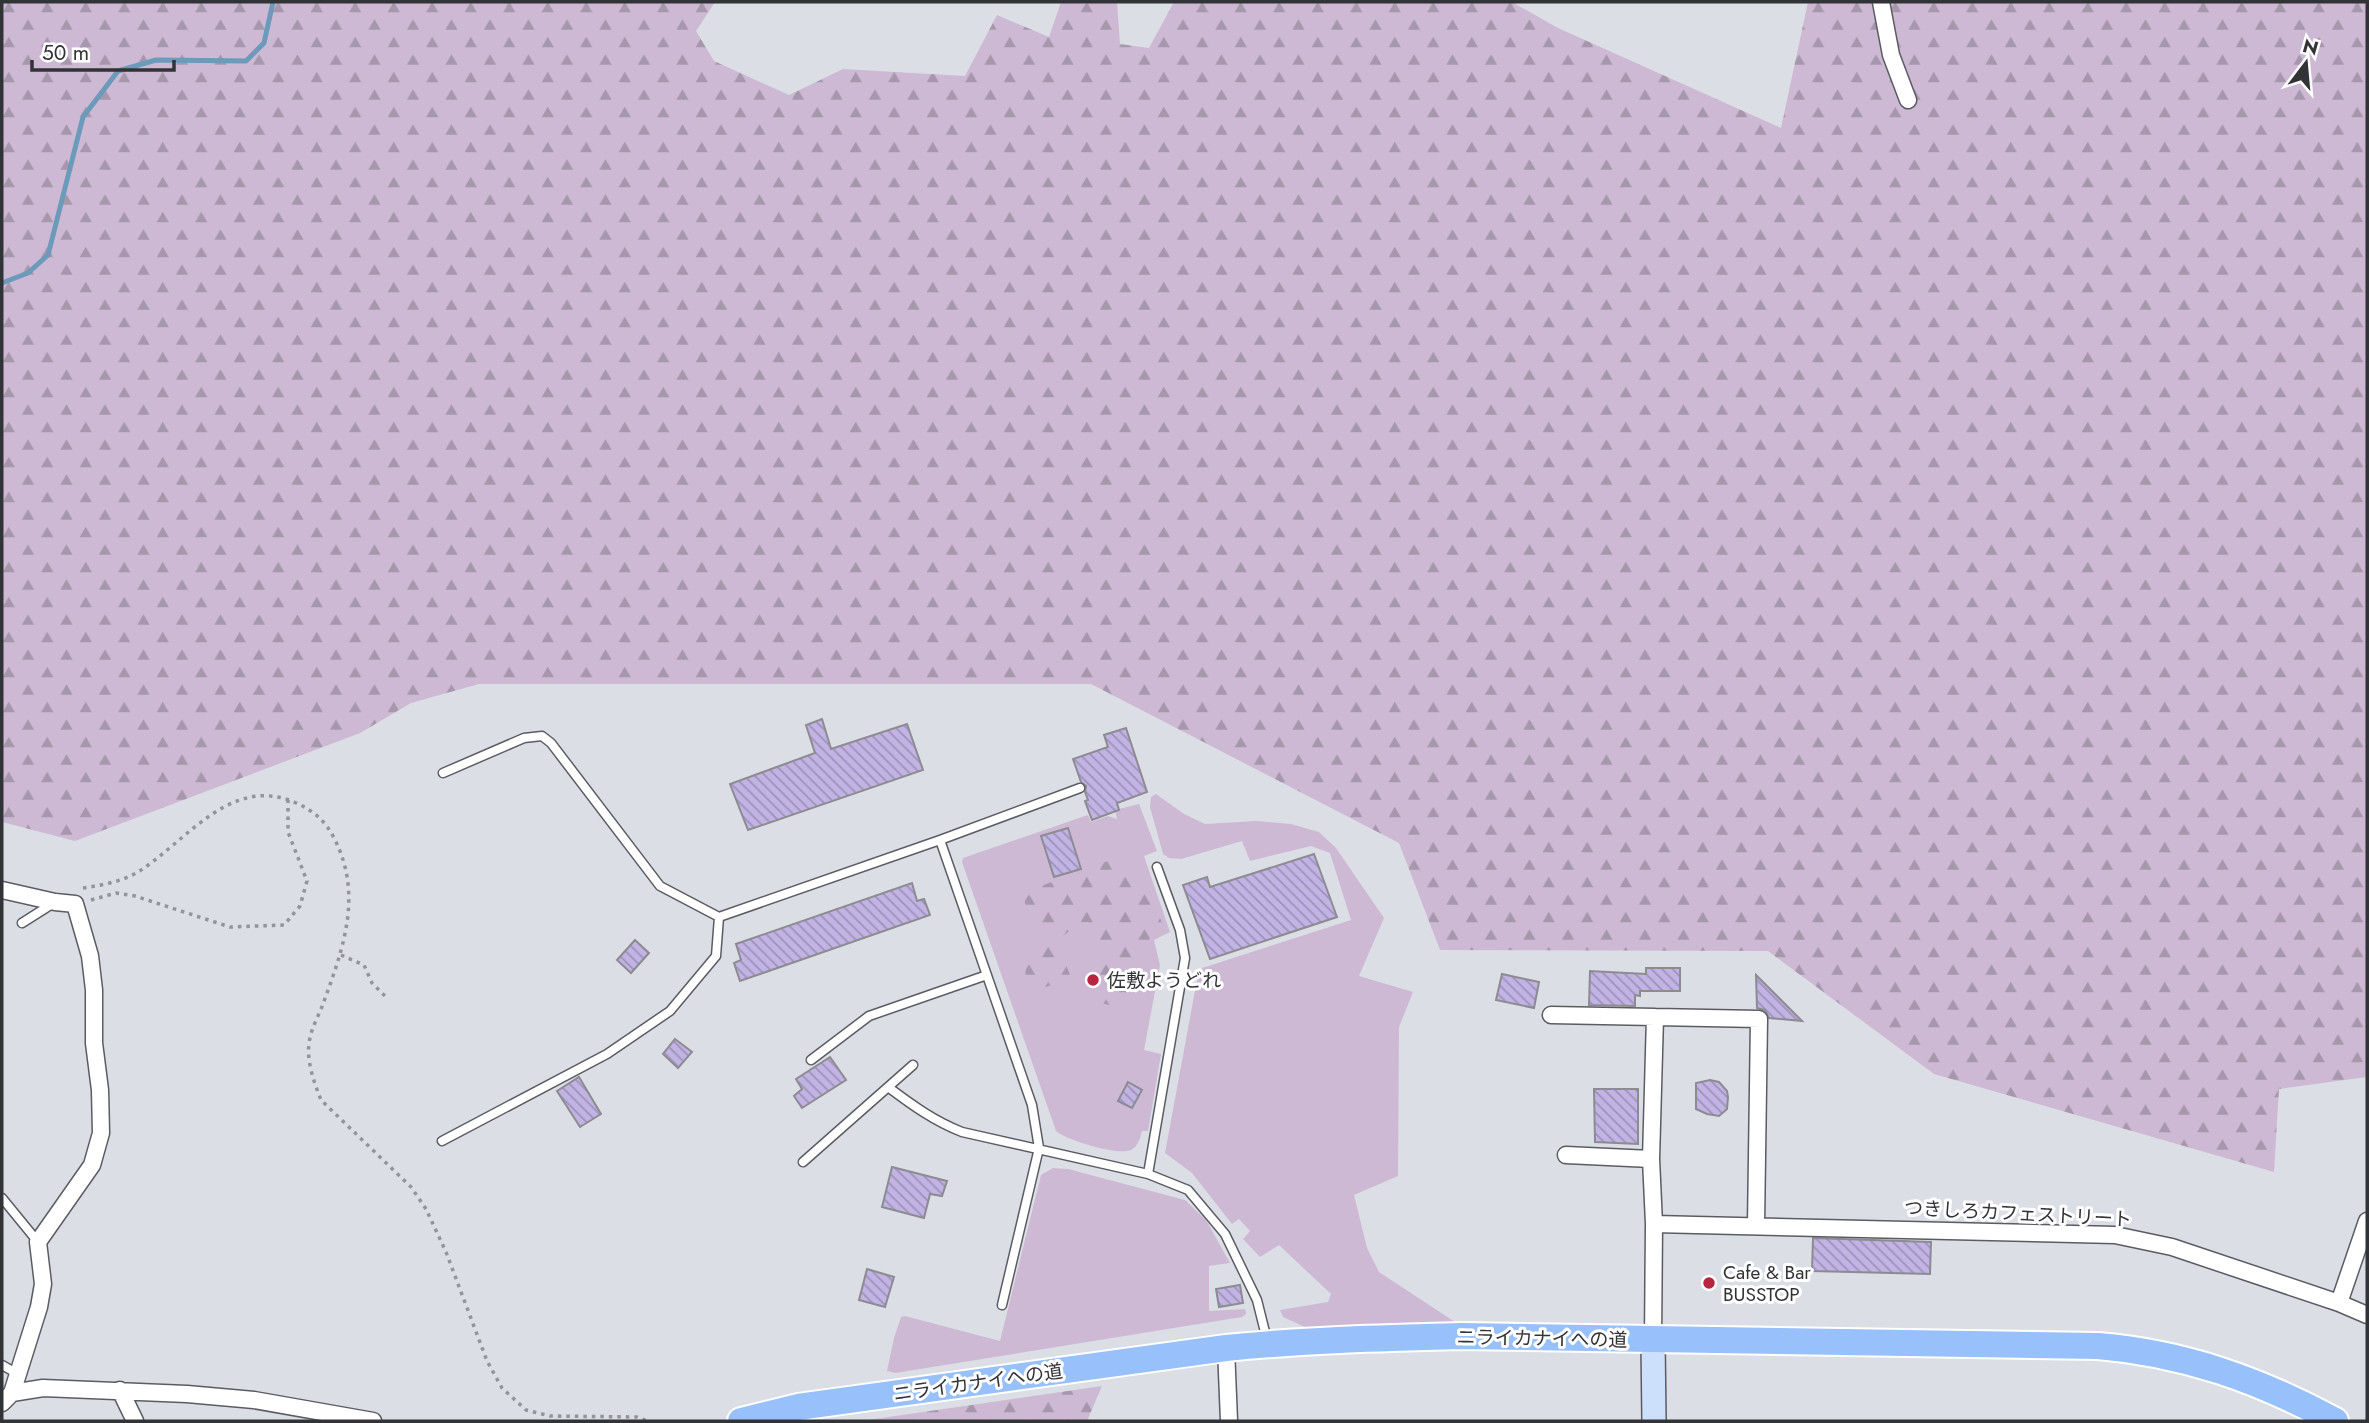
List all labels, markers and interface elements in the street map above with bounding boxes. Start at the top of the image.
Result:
scale bar [32,28,173,72]
north arrow [2271,28,2341,98]
text: N [2300,32,2322,62]
text: 50 m [42,38,89,68]
place label: 佐敷ようどれ [1107,967,1221,994]
marker: 佐敷ようどれ [1085,972,1101,988]
street label: つきしろカフェストリート [1903,1194,2133,1233]
place label: Cafe & Bar BUSSTOP [1723,1259,1811,1308]
marker: Cafe & Bar BUSSTOP [1701,1275,1717,1291]
street label: ニライカナイへの道 [1456,1324,1628,1353]
street label: ニライカナイへの道 [892,1357,1065,1408]

